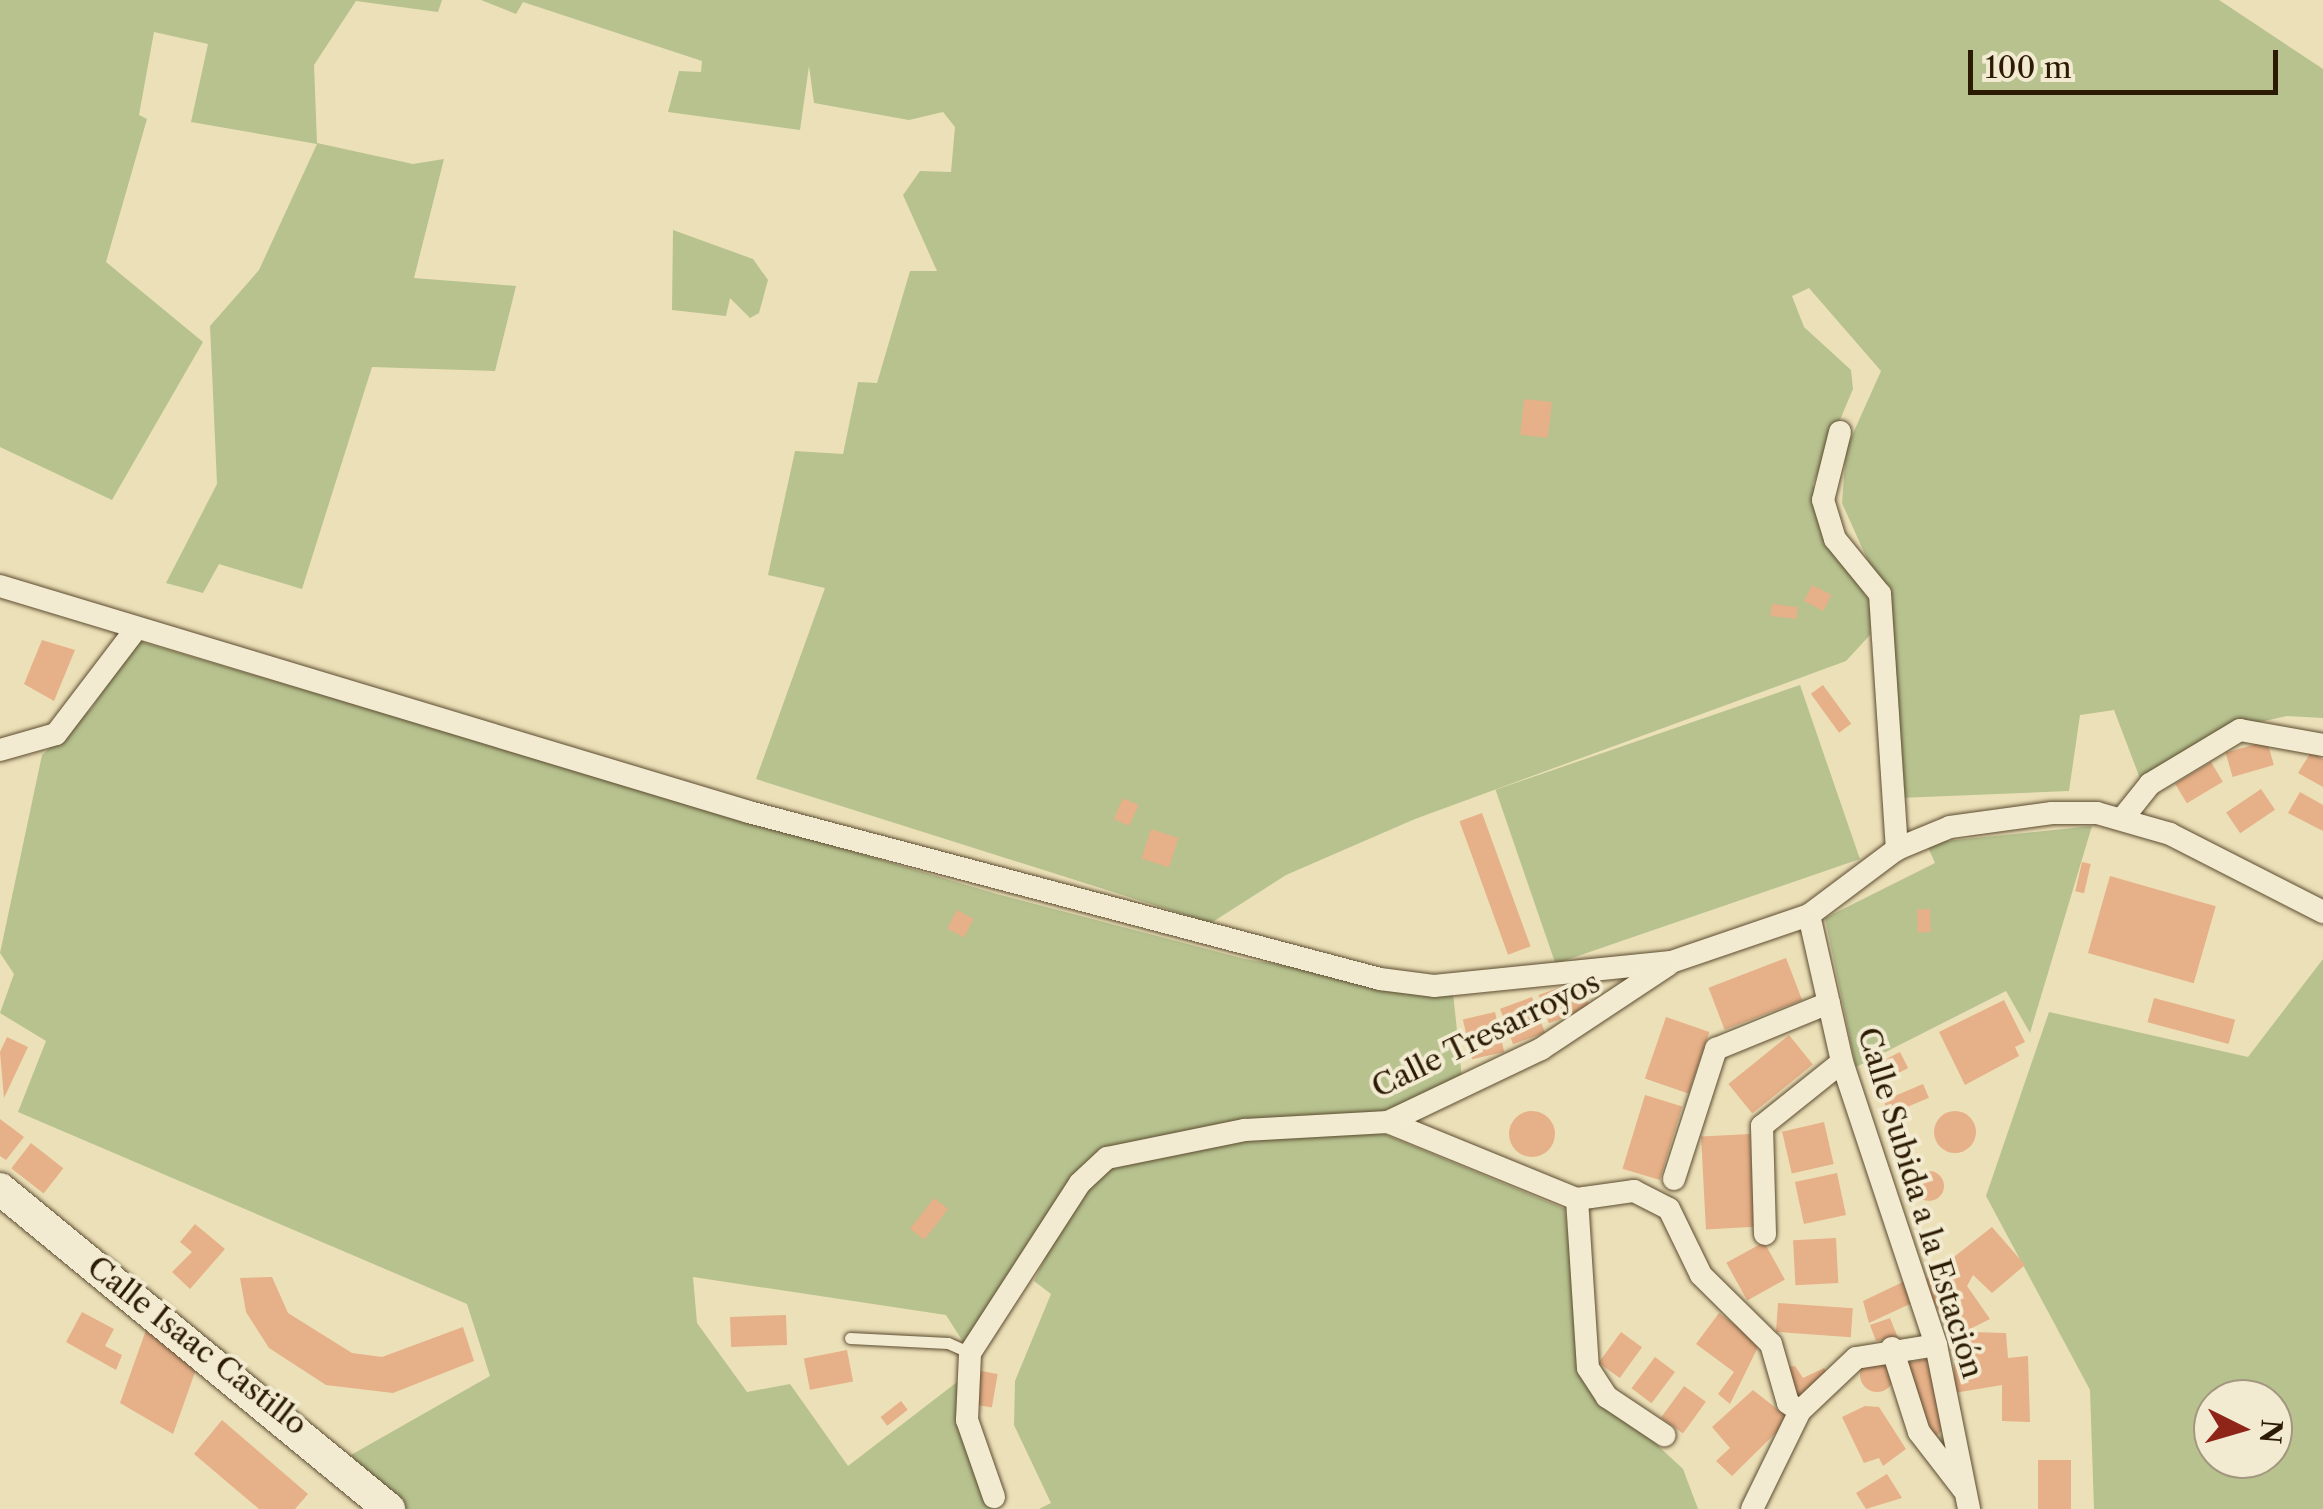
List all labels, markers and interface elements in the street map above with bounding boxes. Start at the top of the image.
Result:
scale bar [1973,30,2283,92]
text: 100 m [1985,49,2072,86]
street label: Calle Tresarroyos [1366,964,1606,1106]
street label: Calle Subida a la Estación [1849,1023,1991,1383]
street label: Calle Isaac Castillo [80,1249,314,1443]
north arrow [2193,1379,2293,1479]
text: N [2253,1418,2289,1445]

